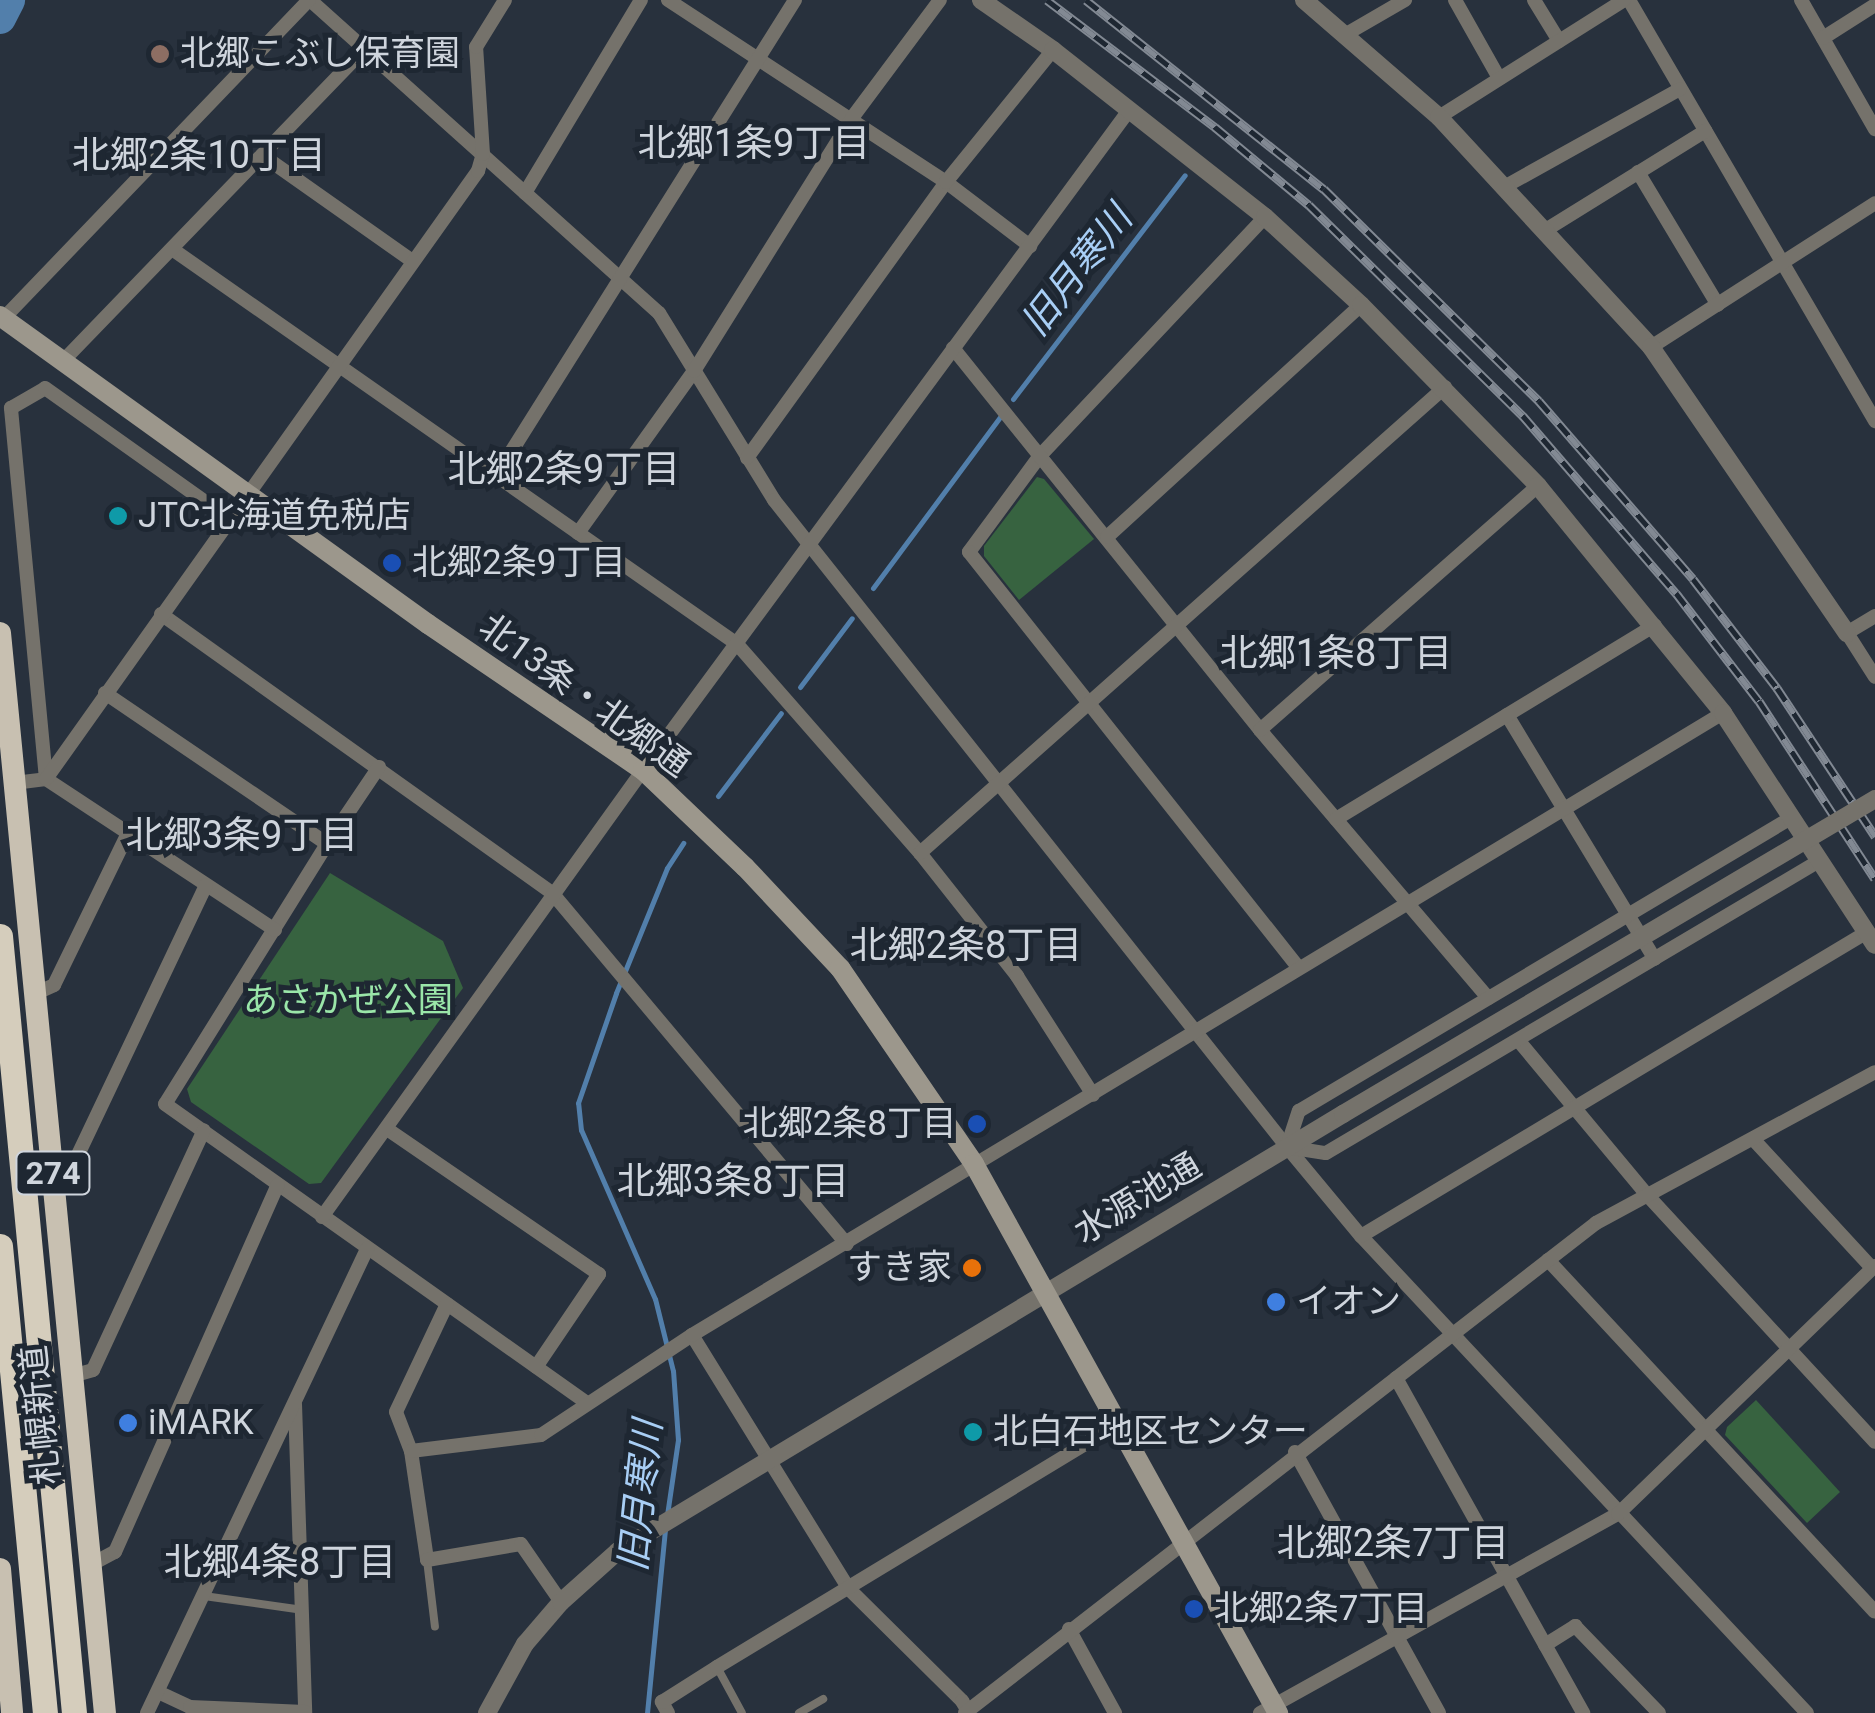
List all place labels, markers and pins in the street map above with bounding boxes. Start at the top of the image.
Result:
place label: 北郷こぶし保育園 [180,33,460,75]
marker: 北郷こぶし保育園 [149,43,171,65]
place label: JTC北海道免税店 [138,495,410,537]
marker: JTC北海道免税店 [107,505,129,527]
place label: 北郷2条9丁目 [412,542,626,584]
marker: 北郷2条9丁目 [381,552,403,574]
place label: 北郷2条8丁目 [743,1103,957,1145]
marker: 北郷2条8丁目 [966,1113,988,1135]
place label: すき家 [847,1247,952,1289]
marker: すき家 [961,1257,983,1279]
place label: イオン [1296,1281,1401,1323]
marker: イオン [1265,1291,1287,1313]
place label: iMARK [148,1402,254,1444]
place label: 北白石地区センター [993,1411,1308,1453]
marker: iMARK [117,1412,139,1434]
marker: 北白石地区センター [962,1421,984,1443]
place label: 北郷2条7丁目 [1214,1588,1428,1630]
marker: 北郷2条7丁目 [1183,1598,1205,1620]

